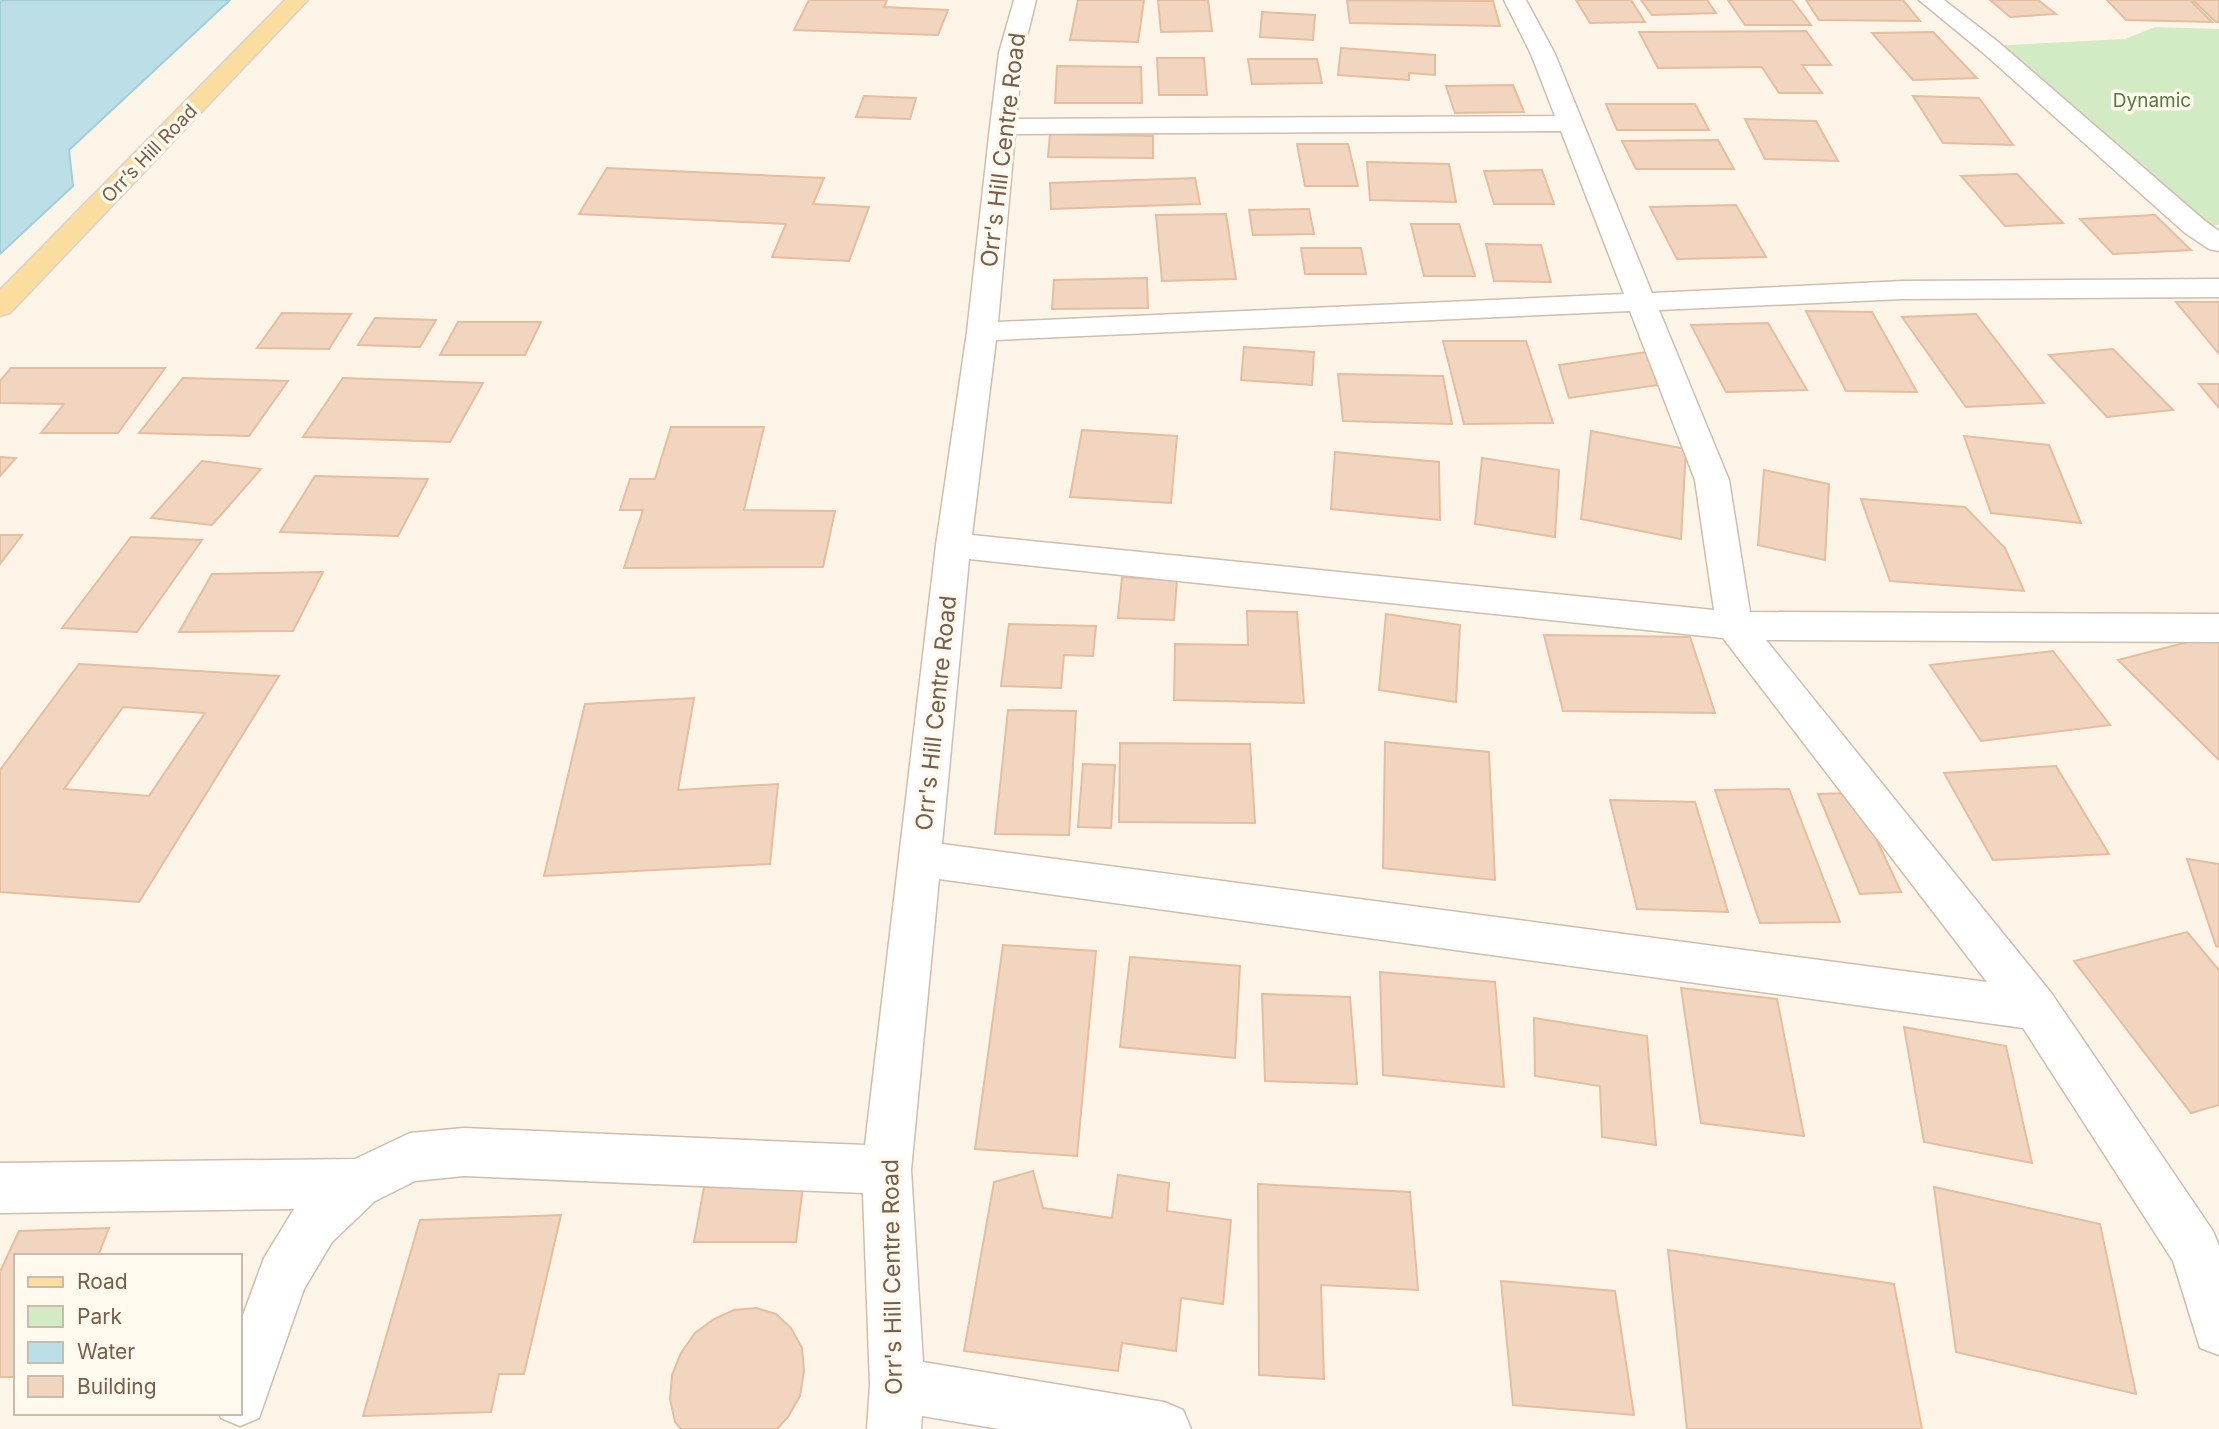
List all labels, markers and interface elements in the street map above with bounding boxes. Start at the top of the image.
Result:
street label: Orr's Hill Centre Road [975,31,1031,269]
park label: Dynamic [2113,89,2191,112]
street label: Orr’s Hill Road [97,100,202,207]
street label: Orr's Hill Centre Road [910,594,962,832]
street label: Orr's Hill Centre Road [876,1159,908,1395]
legend [14,1254,242,1415]
text: Road [77,1269,128,1294]
text: Park [77,1304,122,1329]
text: Water [77,1339,135,1364]
text: Building [77,1374,157,1399]

